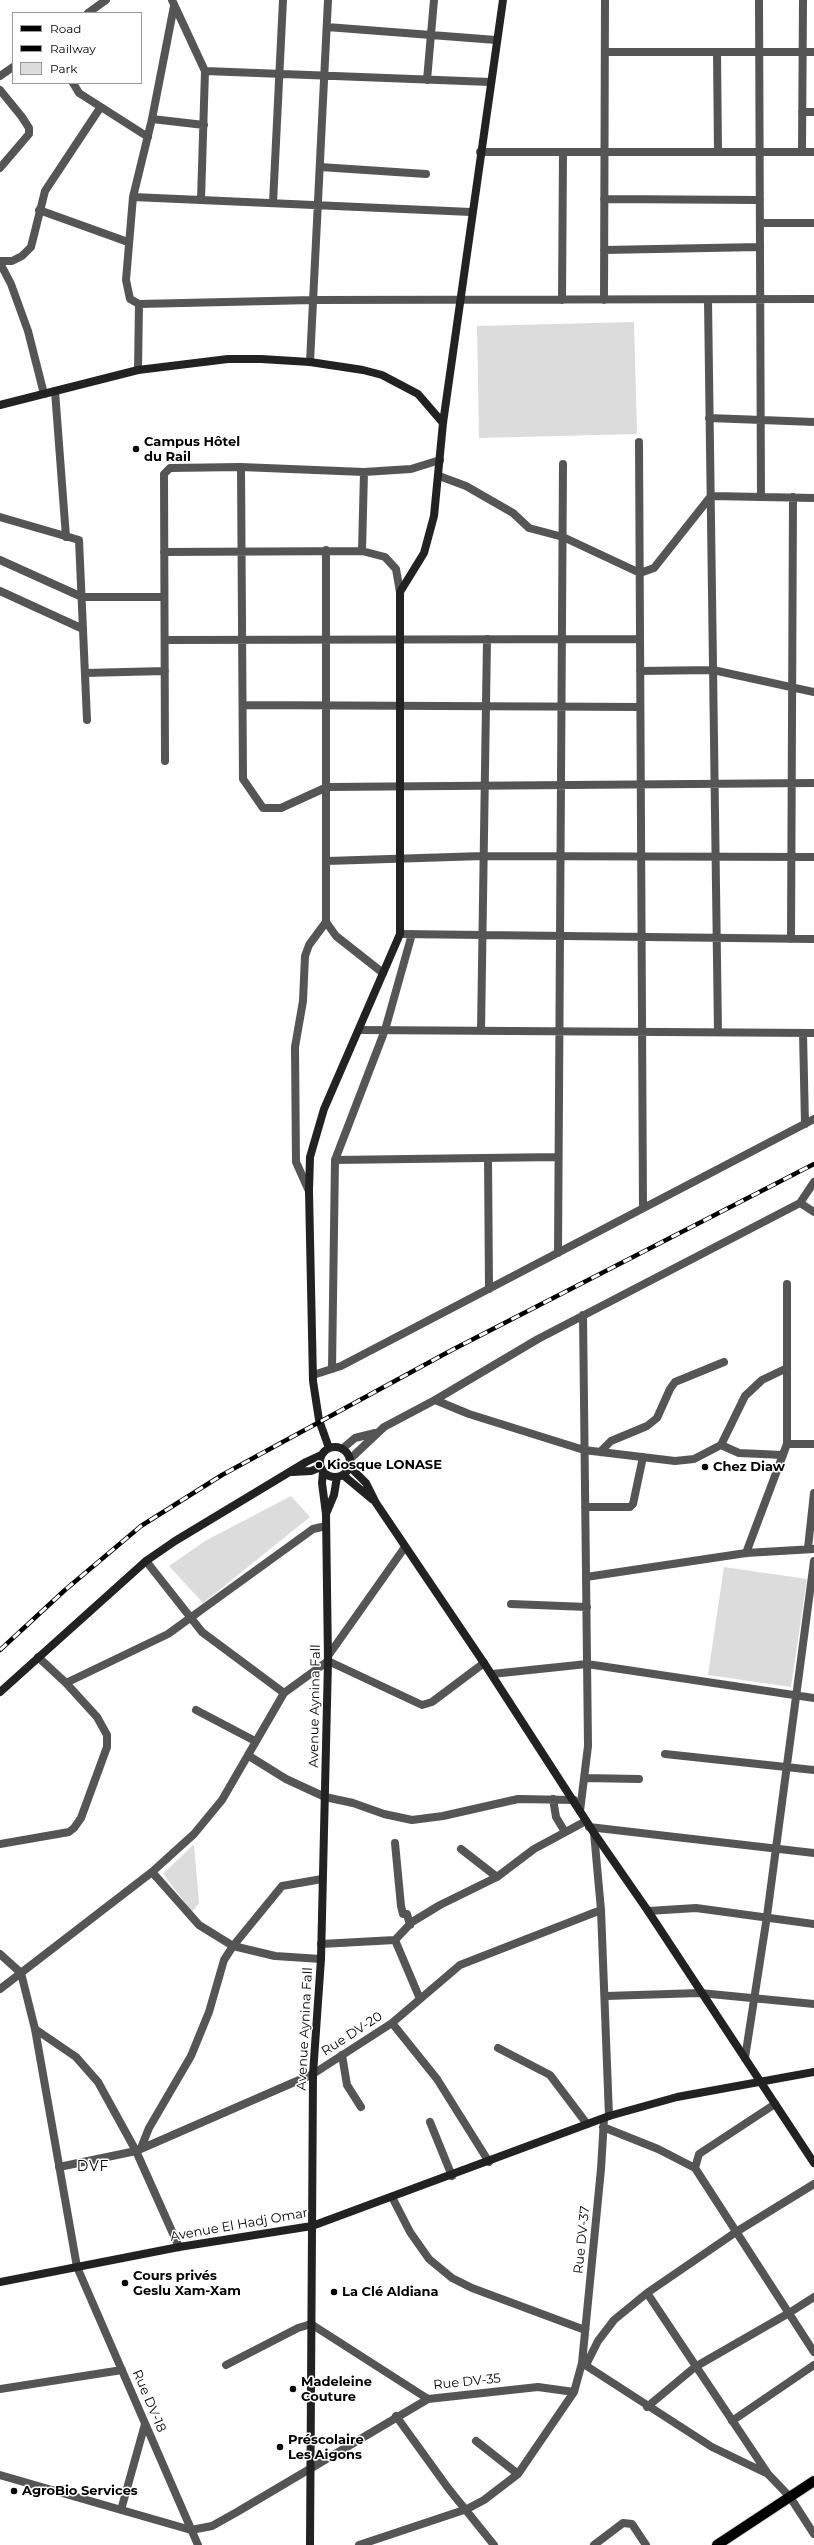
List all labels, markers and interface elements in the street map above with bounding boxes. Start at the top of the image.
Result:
legend [12,12,142,84]
text: Road [50,21,81,36]
text: Railway [50,41,96,56]
text: Park [50,61,77,76]
place label: Campus Hôtel du Rail [144,434,240,465]
marker: Campus Hôtel du Rail [131,444,141,454]
place label: Kiosque LONASE [327,1457,442,1473]
place label: Chez Diaw [713,1459,785,1475]
marker: Kiosque LONASE [314,1460,324,1470]
marker: Chez Diaw [700,1462,710,1472]
street label: Avenue Aynina Fall [306,1644,324,1768]
street label: Avenue Aynina Fall [294,1967,316,2091]
street label: Rue DV-20 [319,2009,385,2059]
district label: DVF [77,2159,109,2175]
street label: Avenue El Hadj Omar [169,2205,309,2245]
street label: Rue DV-37 [571,2205,593,2275]
place label: Cours privés Geslu Xam-Xam [133,2268,241,2299]
marker: Cours privés Geslu Xam-Xam [120,2278,130,2288]
place label: La Clé Aldiana [342,2284,439,2300]
marker: La Clé Aldiana [329,2287,339,2297]
street label: Rue DV-18 [129,2367,169,2435]
street label: Rue DV-35 [432,2371,502,2393]
place label: Madeleine Couture [301,2374,372,2405]
marker: Madeleine Couture [288,2384,298,2394]
place label: Préscolaire Les Aigons [288,2432,364,2463]
marker: Préscolaire Les Aigons [275,2442,285,2452]
place label: AgroBio Services [22,2483,138,2499]
marker: AgroBio Services [9,2486,19,2496]

